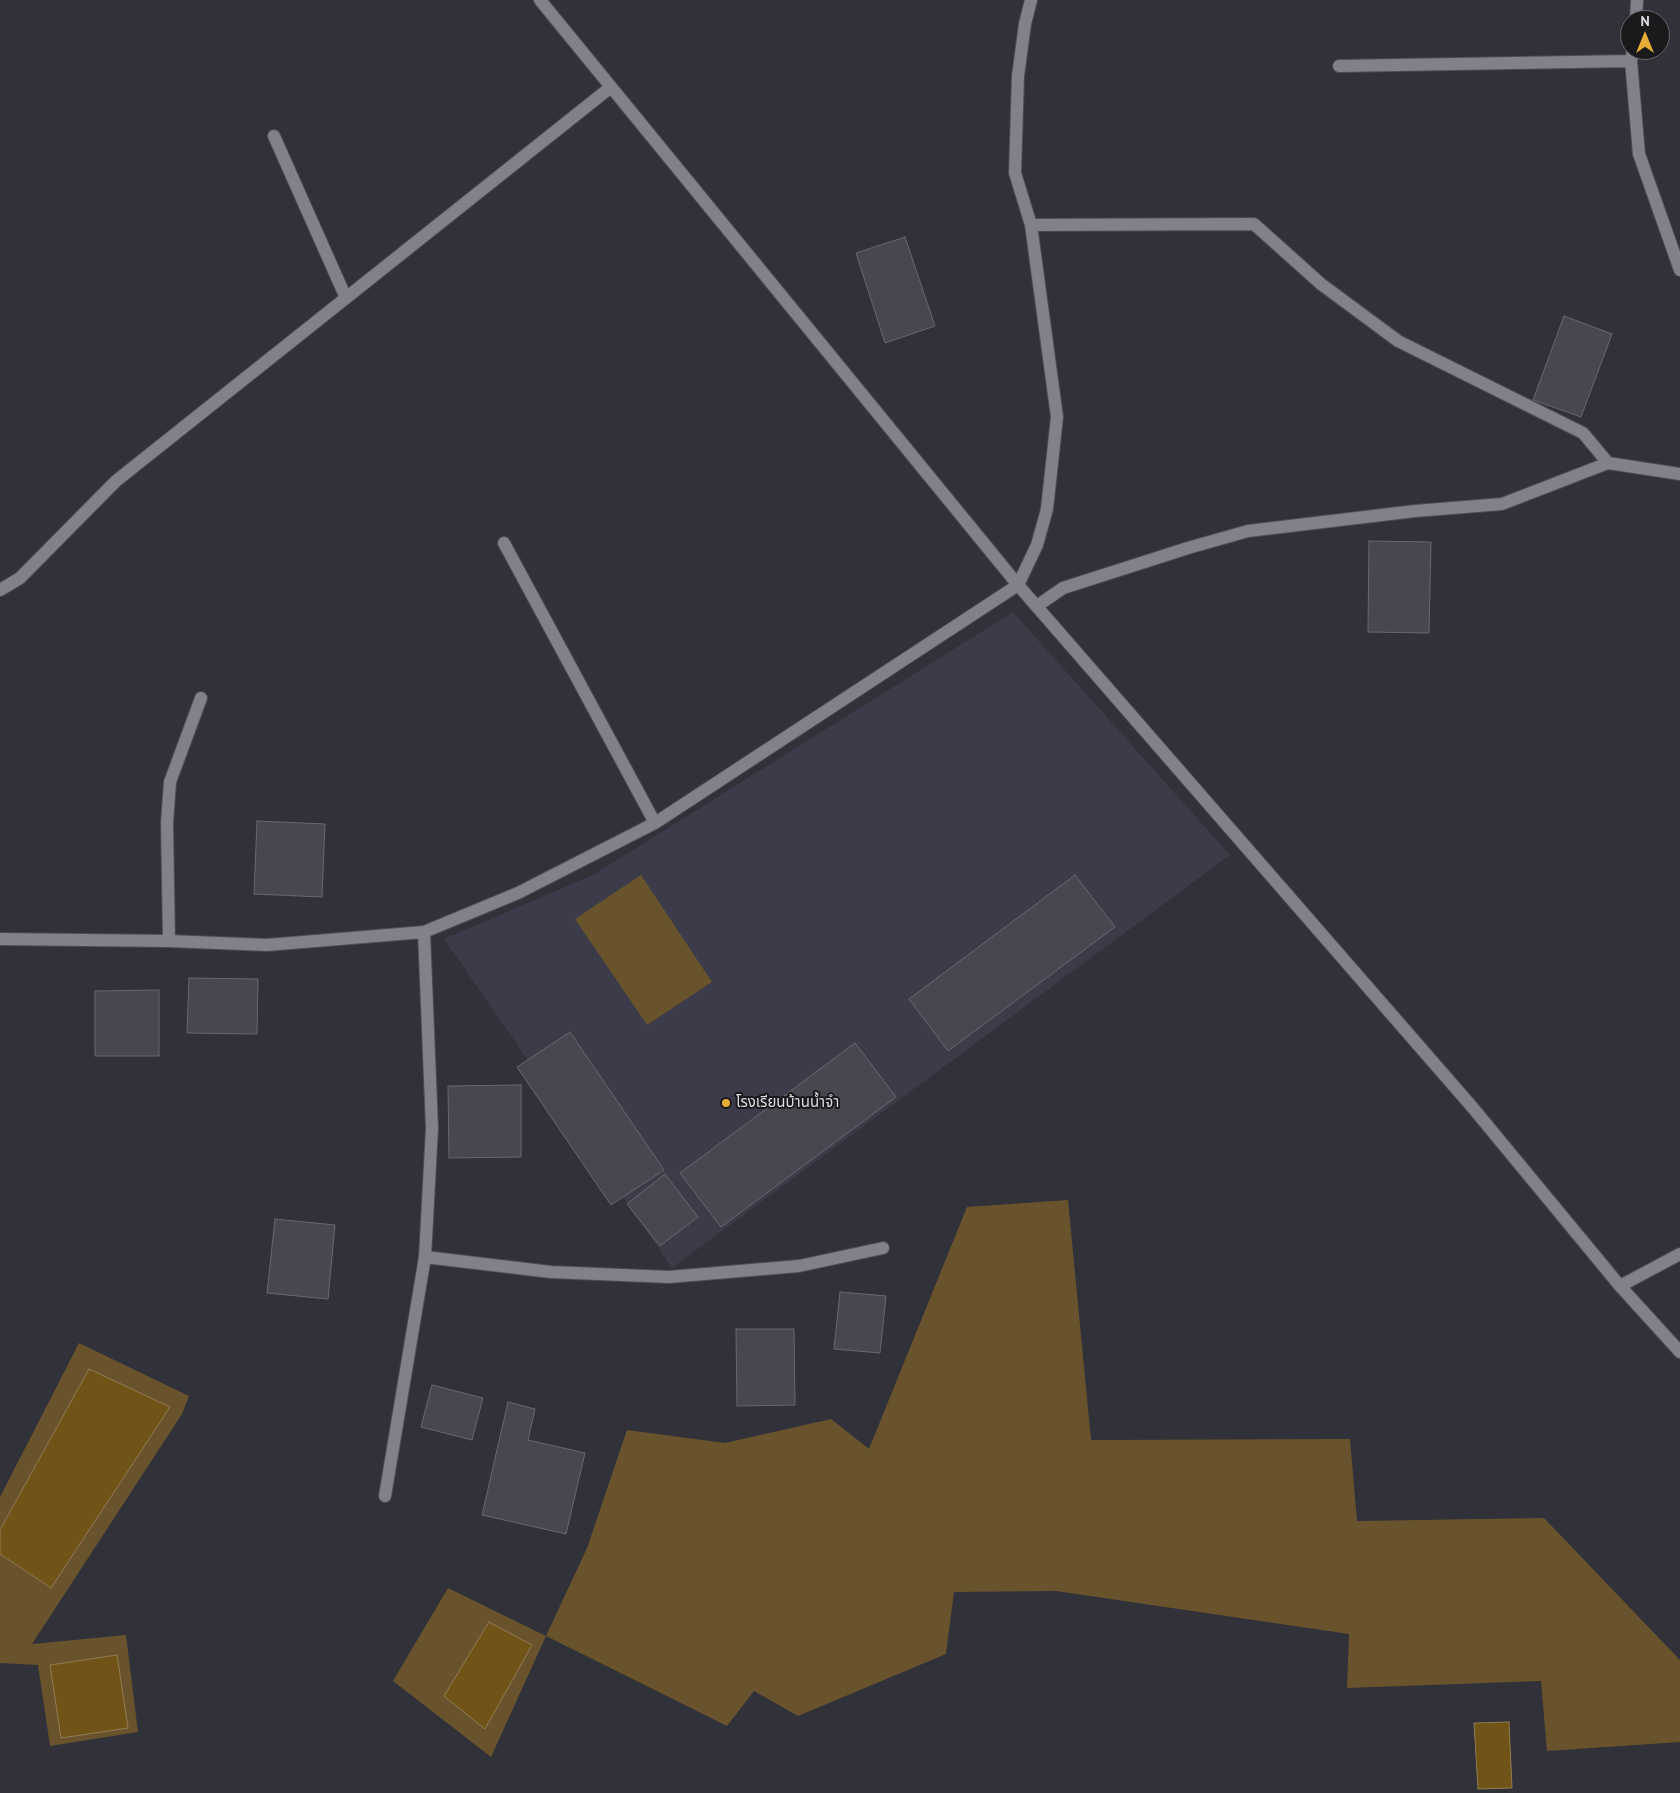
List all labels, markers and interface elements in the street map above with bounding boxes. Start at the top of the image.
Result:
north arrow [1620,10,1670,60]
text: N [1640,12,1650,30]
place label: โรงเรียนบ้านน้ำจำ [736,1094,839,1112]
marker: โรงเรียนบ้านน้ำจำ [720,1097,732,1109]

